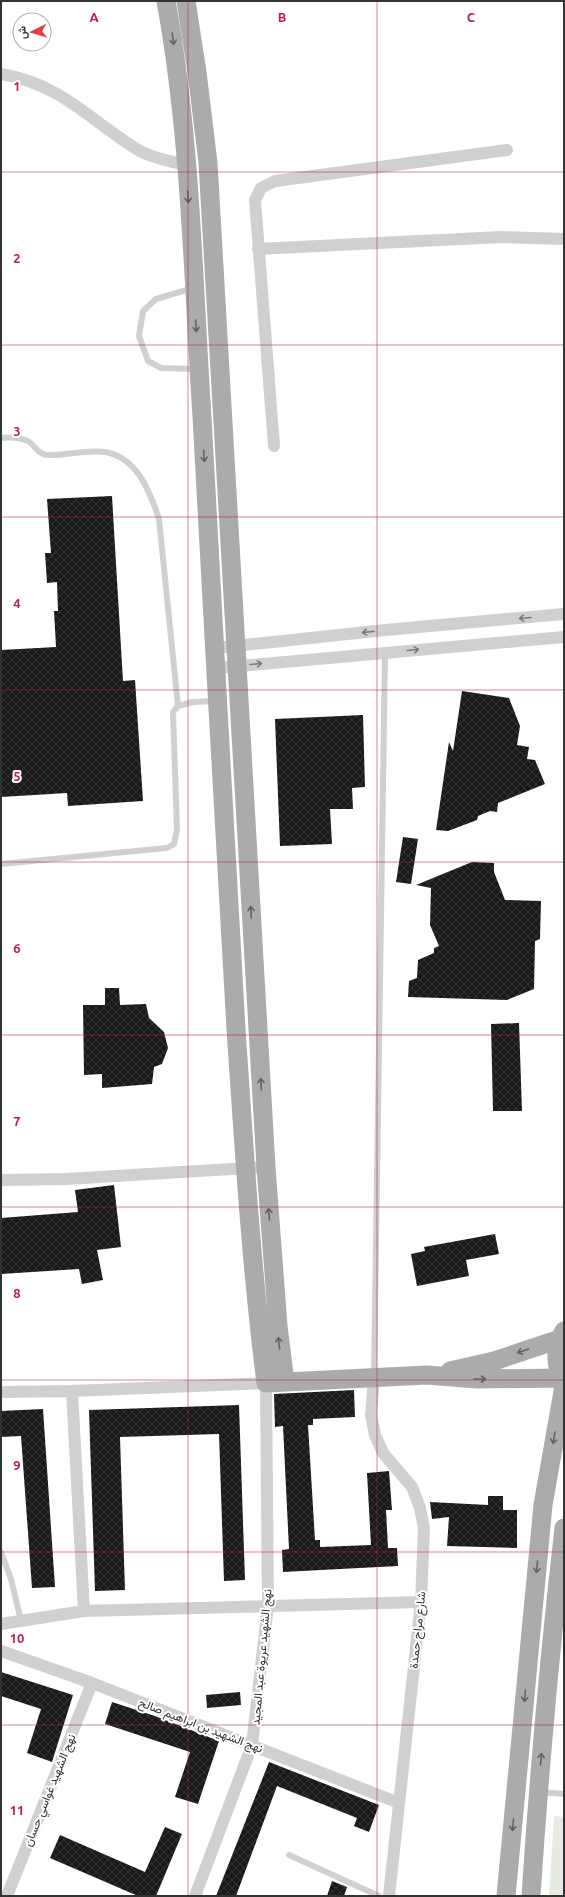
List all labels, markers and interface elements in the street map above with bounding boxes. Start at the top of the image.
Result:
text: A [89,10,99,24]
text: B [278,10,287,24]
text: C [467,10,476,24]
north arrow [12,12,52,52]
text: ش [15,26,30,40]
one-way arrow [169,33,177,46]
text: 1 [13,79,21,93]
one-way arrow [184,190,191,203]
text: 2 [13,251,21,265]
one-way arrow [192,319,200,332]
text: 3 [13,424,21,438]
one-way arrow [200,449,208,462]
text: 4 [13,596,21,610]
one-way arrow [519,614,532,621]
one-way arrow [362,628,375,635]
one-way arrow [406,646,419,653]
one-way arrow [249,660,262,668]
text: 5 [13,769,21,783]
one-way arrow [247,906,254,919]
text: 6 [13,941,21,955]
one-way arrow [257,1078,264,1091]
text: 7 [13,1114,21,1128]
one-way arrow [266,1208,273,1221]
text: 8 [13,1286,21,1300]
one-way arrow [276,1337,283,1350]
one-way arrow [517,1348,529,1356]
one-way arrow [473,1375,486,1383]
one-way arrow [550,1431,558,1444]
text: 9 [13,1458,21,1472]
one-way arrow [533,1560,541,1573]
street label: نهج الشهيد عريوة عبد المجيد [249,1588,276,1726]
street label: شارع مراح حمدة [406,1591,431,1670]
text: 10 [10,1631,24,1645]
one-way arrow [521,1689,529,1702]
street label: نهج الشهيد بن ابراهيم صالح [136,1695,265,1758]
street label: نهج الشهيد غواسي حسان [20,1732,81,1850]
one-way arrow [537,1753,545,1766]
text: 11 [10,1803,24,1817]
one-way arrow [509,1818,516,1831]

